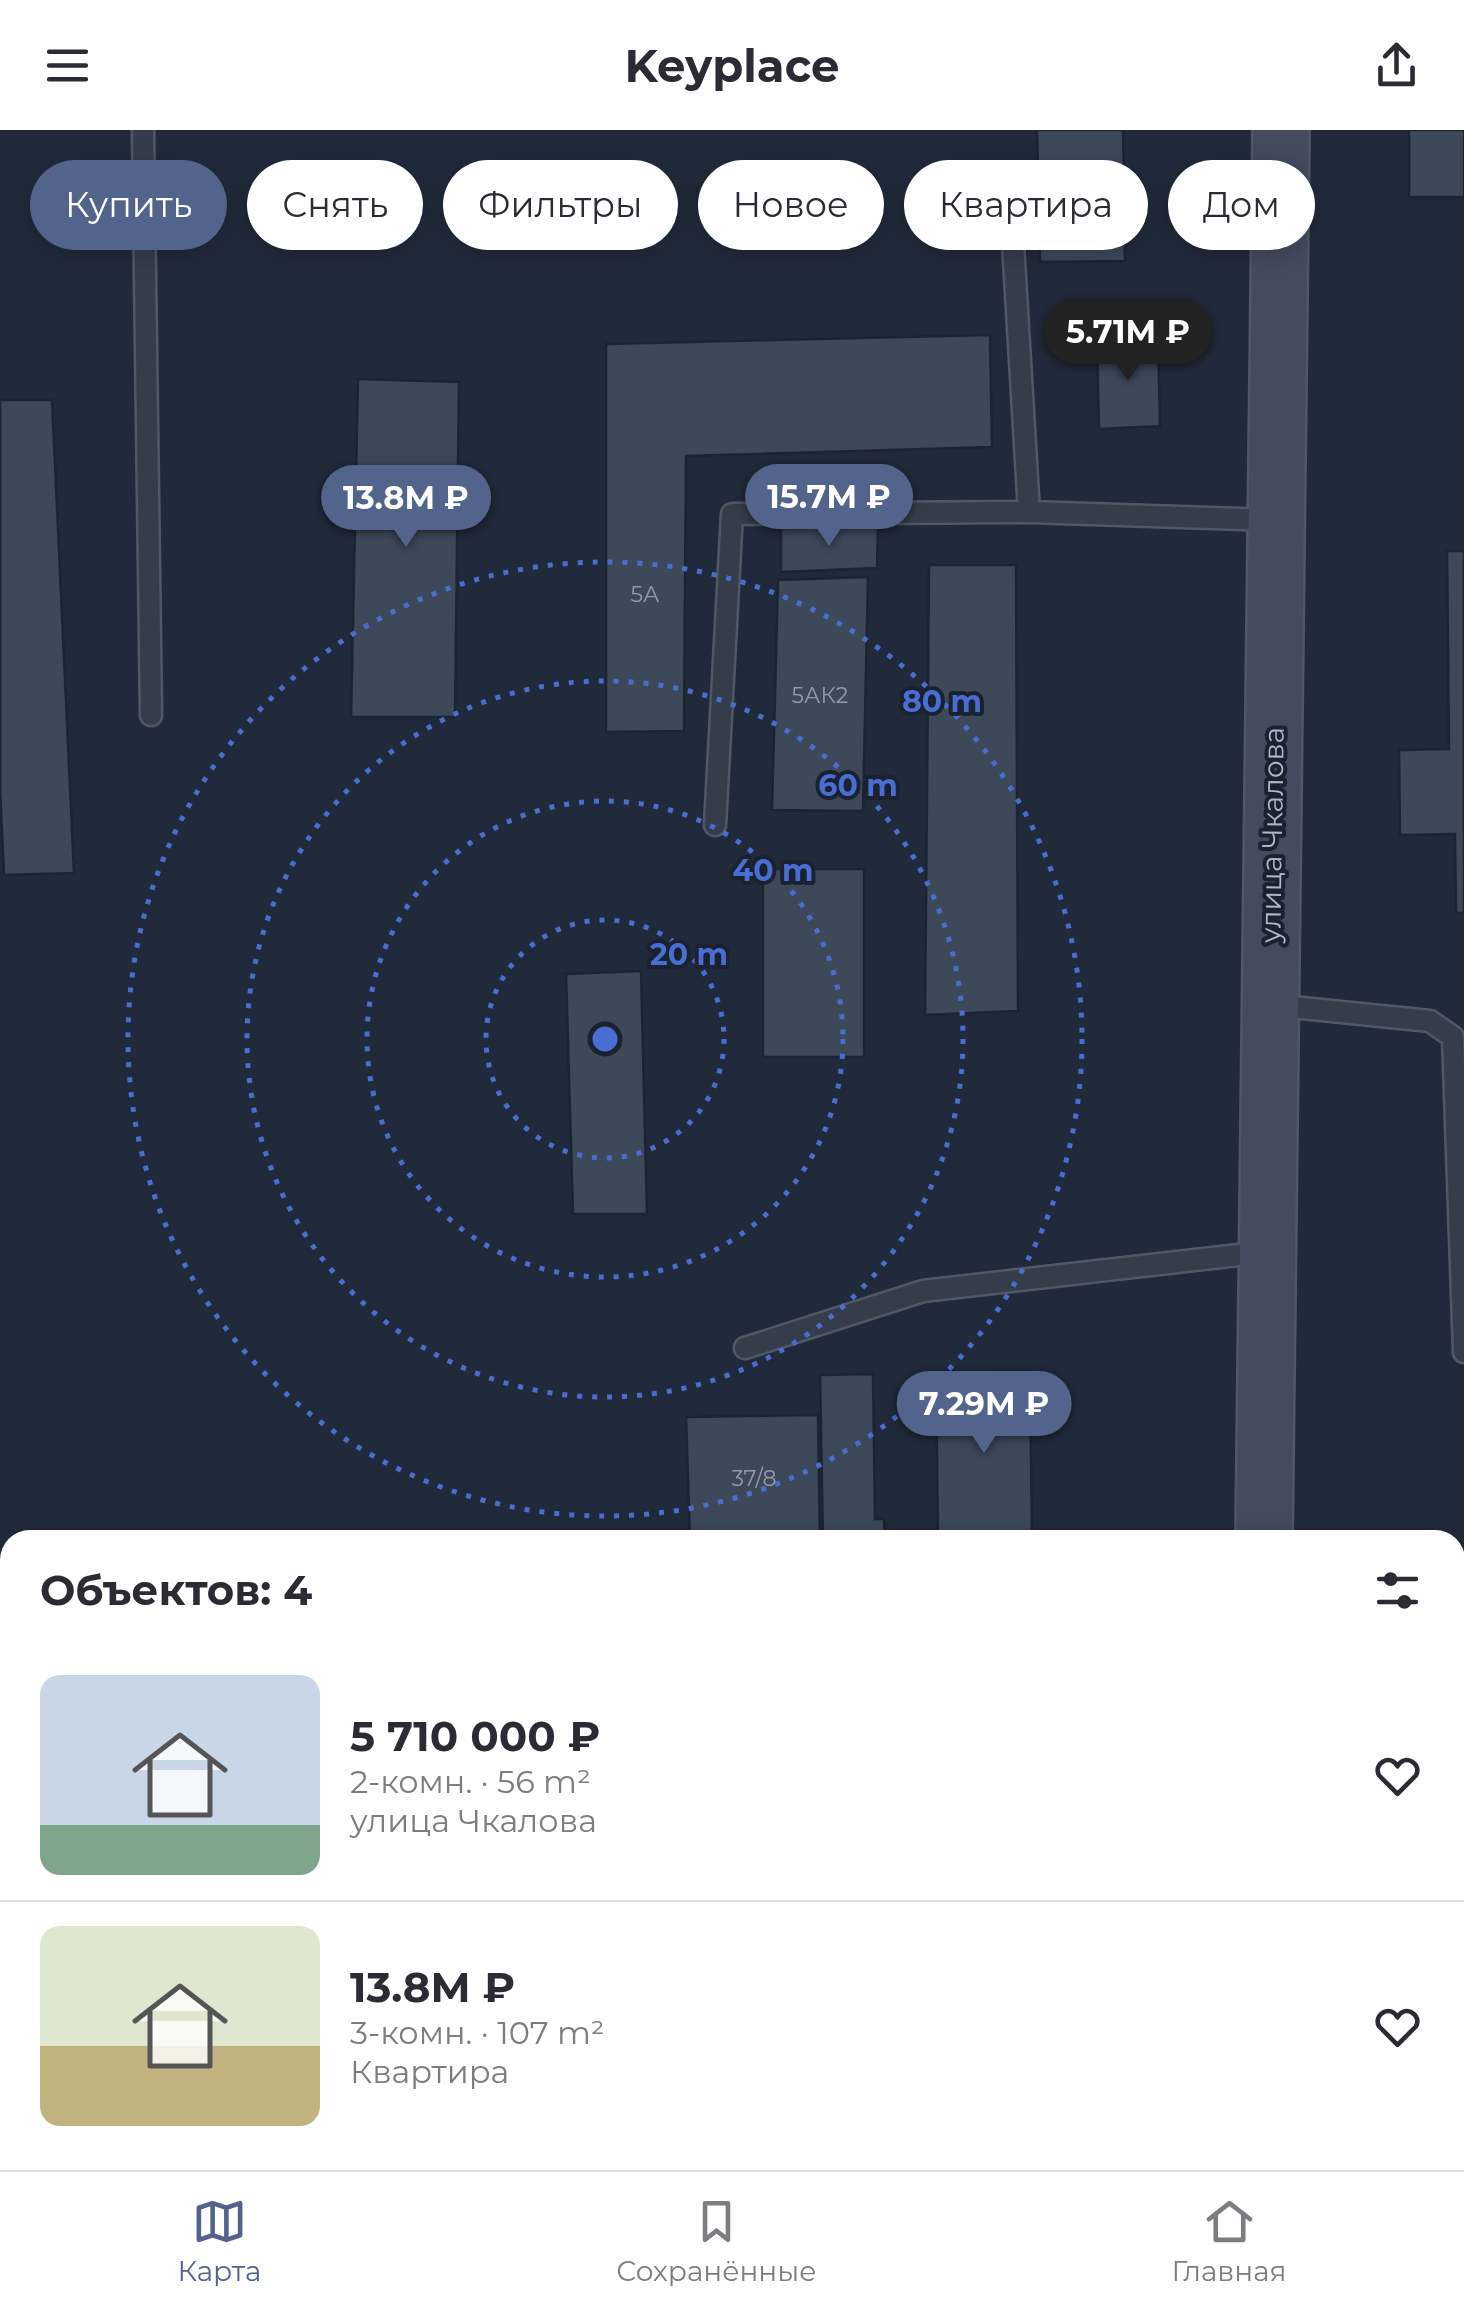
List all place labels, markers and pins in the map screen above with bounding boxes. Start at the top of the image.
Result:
pin: 5.71M ₽ [1036,299,1220,384]
pin: 15.7M ₽ [737,464,921,549]
pin: 13.8M ₽ [314,465,498,550]
centre of rings [587,1021,623,1057]
pin: 7.29M ₽ [892,1371,1076,1456]

